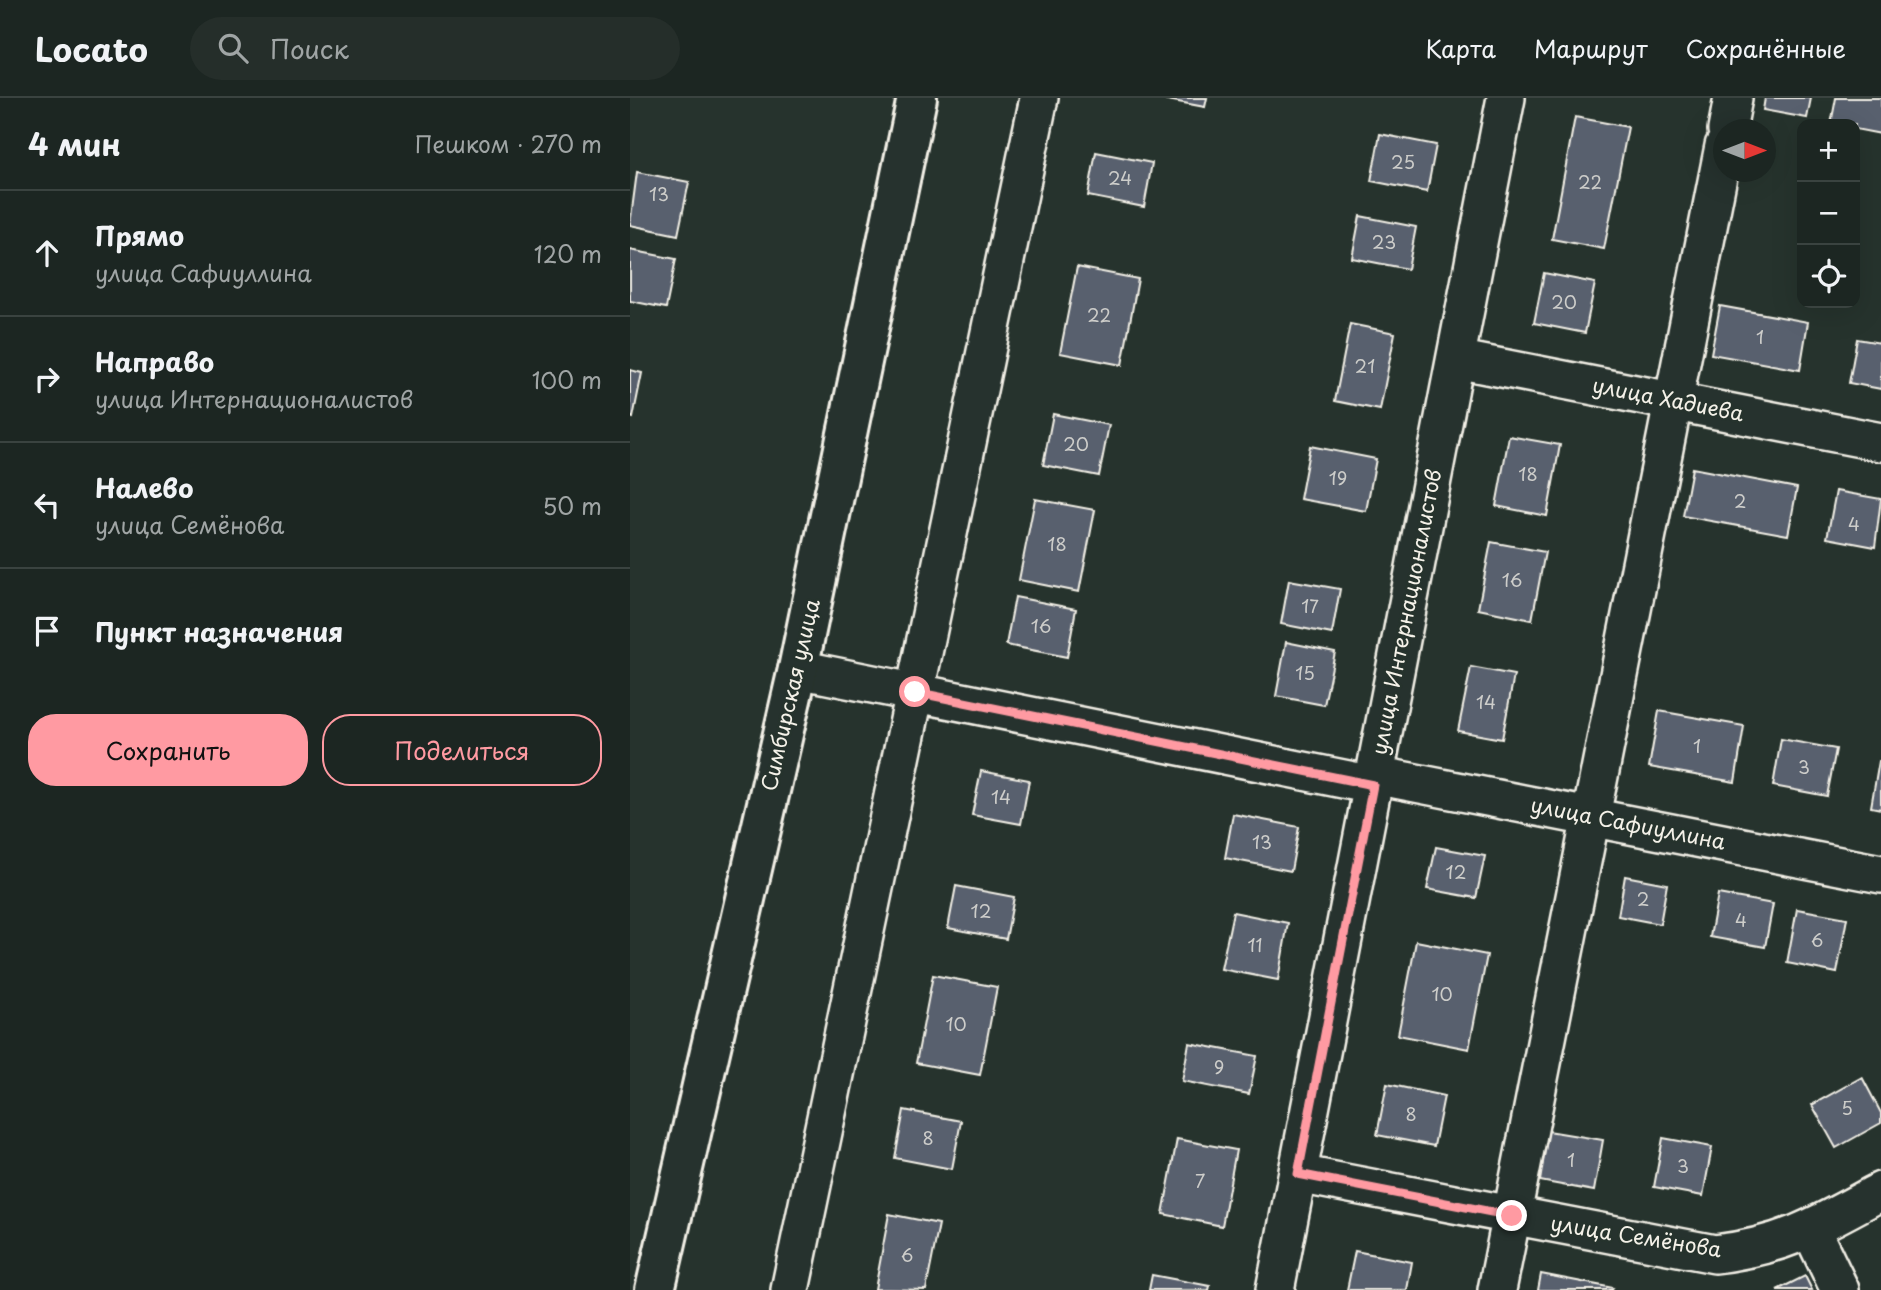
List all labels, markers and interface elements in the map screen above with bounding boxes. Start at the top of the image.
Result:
search box [190,17,680,80]
text: Locato [35,23,148,73]
icon: search [214,29,252,67]
text: Поиск [270,29,349,68]
text: Карта [1425,30,1496,66]
text: Маршрут [1534,30,1648,66]
text: Сохранённые [1686,30,1846,66]
north arrow [1713,119,1776,182]
map controls [1797,119,1860,308]
button: + [1797,119,1860,182]
text: 4 мин [28,121,121,166]
text: Пешком · 270 m [415,126,602,161]
house number: 25 [1391,148,1415,175]
house number: 24 [1108,164,1132,191]
house number: 22 [1578,168,1602,195]
house number: 13 [649,180,669,207]
button: − [1797,182,1860,245]
text: Прямо [95,216,184,255]
house number: 23 [1372,228,1396,255]
icon: ahead [28,234,66,272]
text: 120 m [534,236,602,271]
button: locate [1797,245,1860,308]
text: улица Сафиуллина [95,255,312,290]
house number: 20 [1551,288,1577,315]
house number: 22 [1087,301,1111,328]
house number: 1 [1756,323,1764,350]
text: Направо [95,342,214,381]
house number: 21 [1355,352,1375,379]
icon: right [28,360,66,398]
text: 100 m [532,362,602,397]
street label: улица Хадиева [1590,368,1747,428]
text: улица Интернационалистов [95,381,413,416]
house number: 20 [1063,430,1089,457]
house number: 18 [1518,460,1538,487]
house number: 19 [1329,464,1347,491]
street label: улица Интернационалистов [1362,466,1448,757]
text: Налево [95,468,193,507]
icon: left [28,486,66,524]
house number: 2 [1734,487,1746,514]
text: 50 m [542,488,602,523]
text: улица Семёнова [95,507,284,542]
house number: 4 [1848,510,1860,537]
house number: 18 [1047,530,1067,557]
house number: 16 [1502,566,1522,593]
house number: 17 [1301,592,1319,619]
street label: Симбирская улица [751,595,827,794]
icon: arrive [28,612,66,650]
text: Пункт назначения [95,612,343,651]
house number: 16 [1031,612,1051,639]
house number: 15 [1295,659,1315,686]
route start [899,676,930,707]
house number: 14 [1476,688,1496,715]
button: Сохранить [28,714,308,786]
button: Поделиться [322,714,602,786]
house number: 1 [1693,732,1701,759]
house number: 3 [1798,753,1810,780]
house number: 14 [991,783,1011,810]
street label: улица Сафиуллина [1528,787,1729,857]
house number: 13 [1252,828,1272,855]
house number: 12 [1446,858,1466,885]
house number: 2 [1637,885,1649,912]
house number: 12 [971,897,991,924]
house number: 4 [1735,906,1747,933]
house number: 6 [1811,926,1823,953]
house number: 11 [1247,931,1263,958]
house number: 10 [1431,980,1453,1007]
house number: 10 [945,1010,967,1037]
house number: 9 [1214,1053,1224,1080]
house number: 5 [1841,1094,1853,1121]
house number: 8 [1405,1100,1417,1127]
house number: 8 [922,1124,934,1151]
house number: 1 [1567,1146,1575,1173]
house number: 3 [1677,1152,1689,1179]
house number: 7 [1195,1167,1205,1194]
route end [1496,1200,1527,1231]
street label: улица Семёнова [1548,1206,1724,1264]
house number: 6 [901,1241,913,1268]

